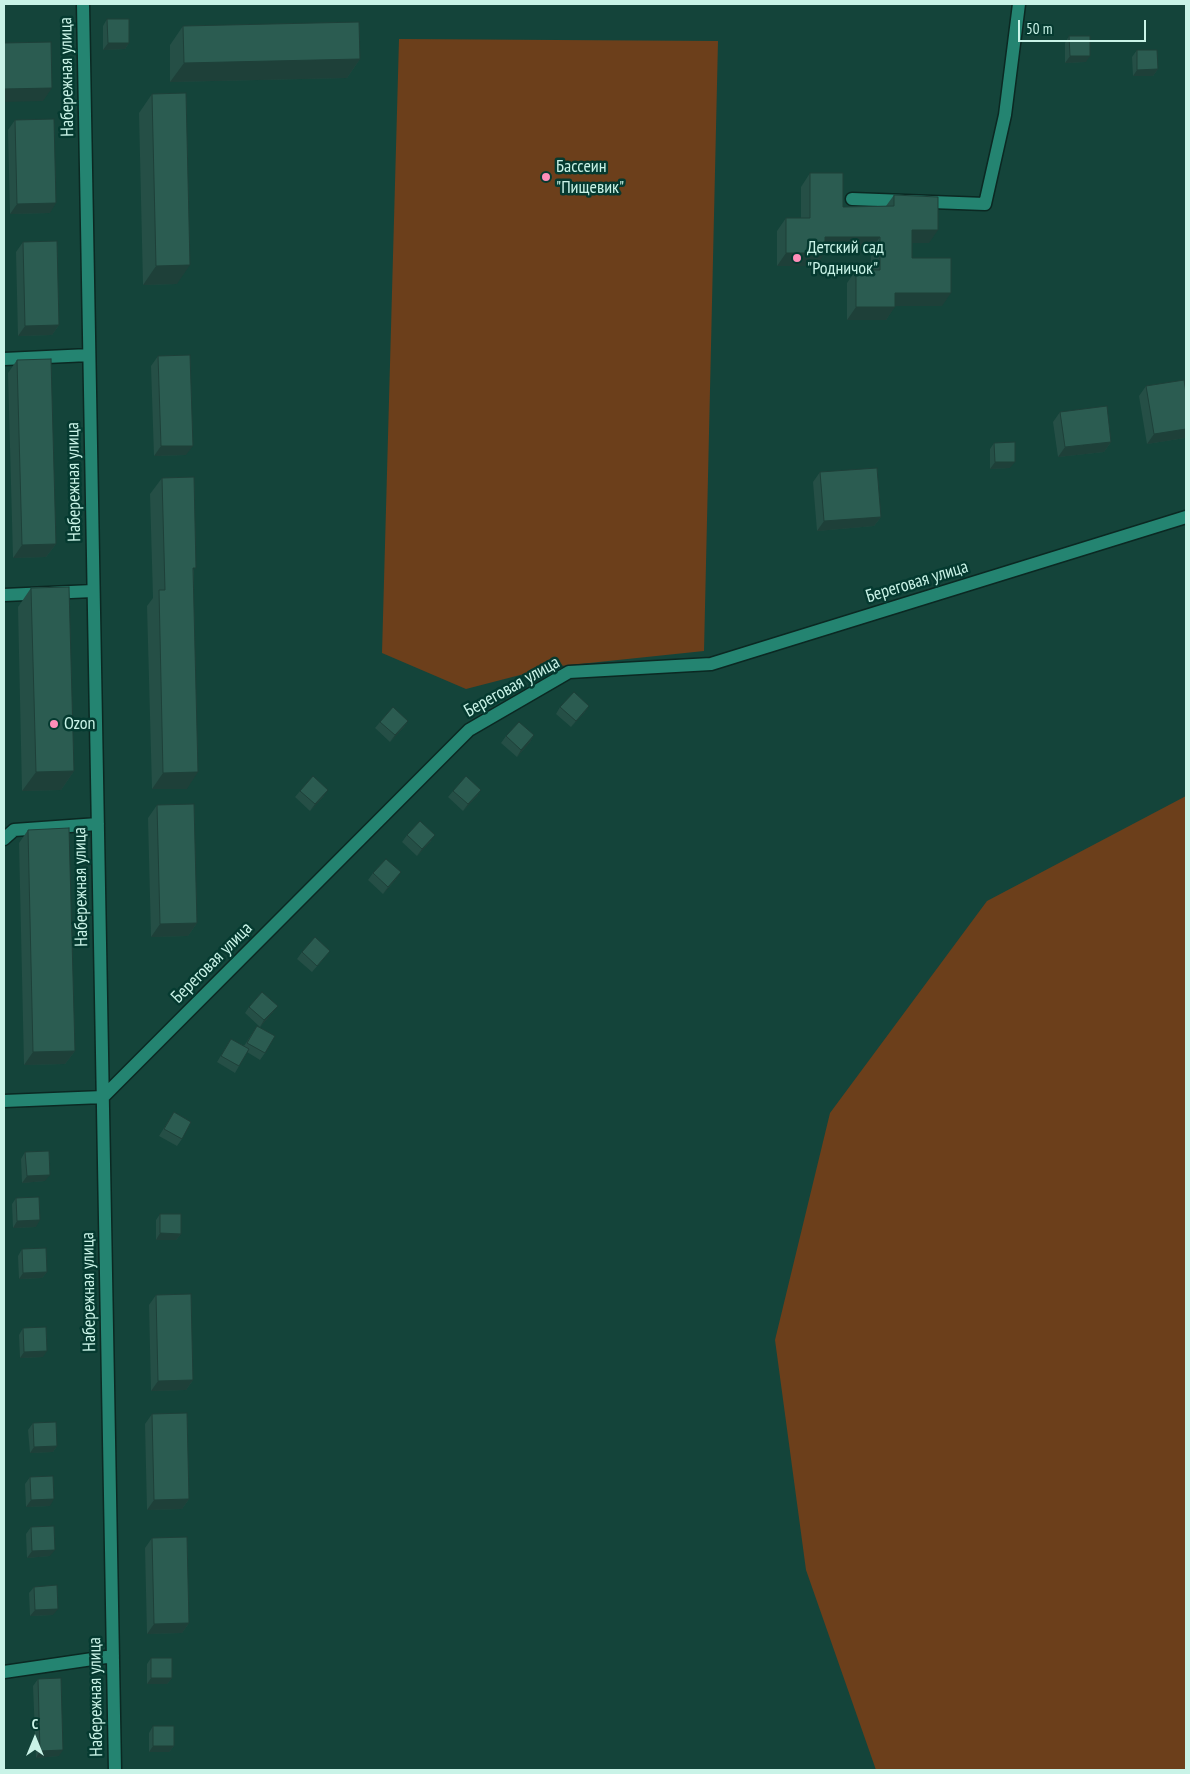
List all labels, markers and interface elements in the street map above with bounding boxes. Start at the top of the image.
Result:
scale bar [1020,10,1148,42]
street label: Набережная улица [55,17,79,137]
text: 50 m [1026,19,1052,38]
place label: Бассеин "Пищевик" [556,156,624,198]
marker: Бассеин "Пищевик" [540,171,552,183]
place label: Детский сад "Родничок" [807,237,884,280]
marker: Детский сад "Родничок" [791,252,803,264]
street label: Набережная улица [62,422,86,542]
street label: Береговая улица [863,556,971,608]
street label: Береговая улица [461,652,563,722]
place label: Ozon [64,713,96,735]
marker: Ozon [48,718,60,730]
street label: Набережная улица [69,827,93,947]
street label: Береговая улица [167,918,257,1008]
street label: Набережная улица [77,1232,101,1352]
street label: Набережная улица [84,1637,108,1757]
north arrow [10,1714,60,1764]
text: С [32,1715,38,1733]

